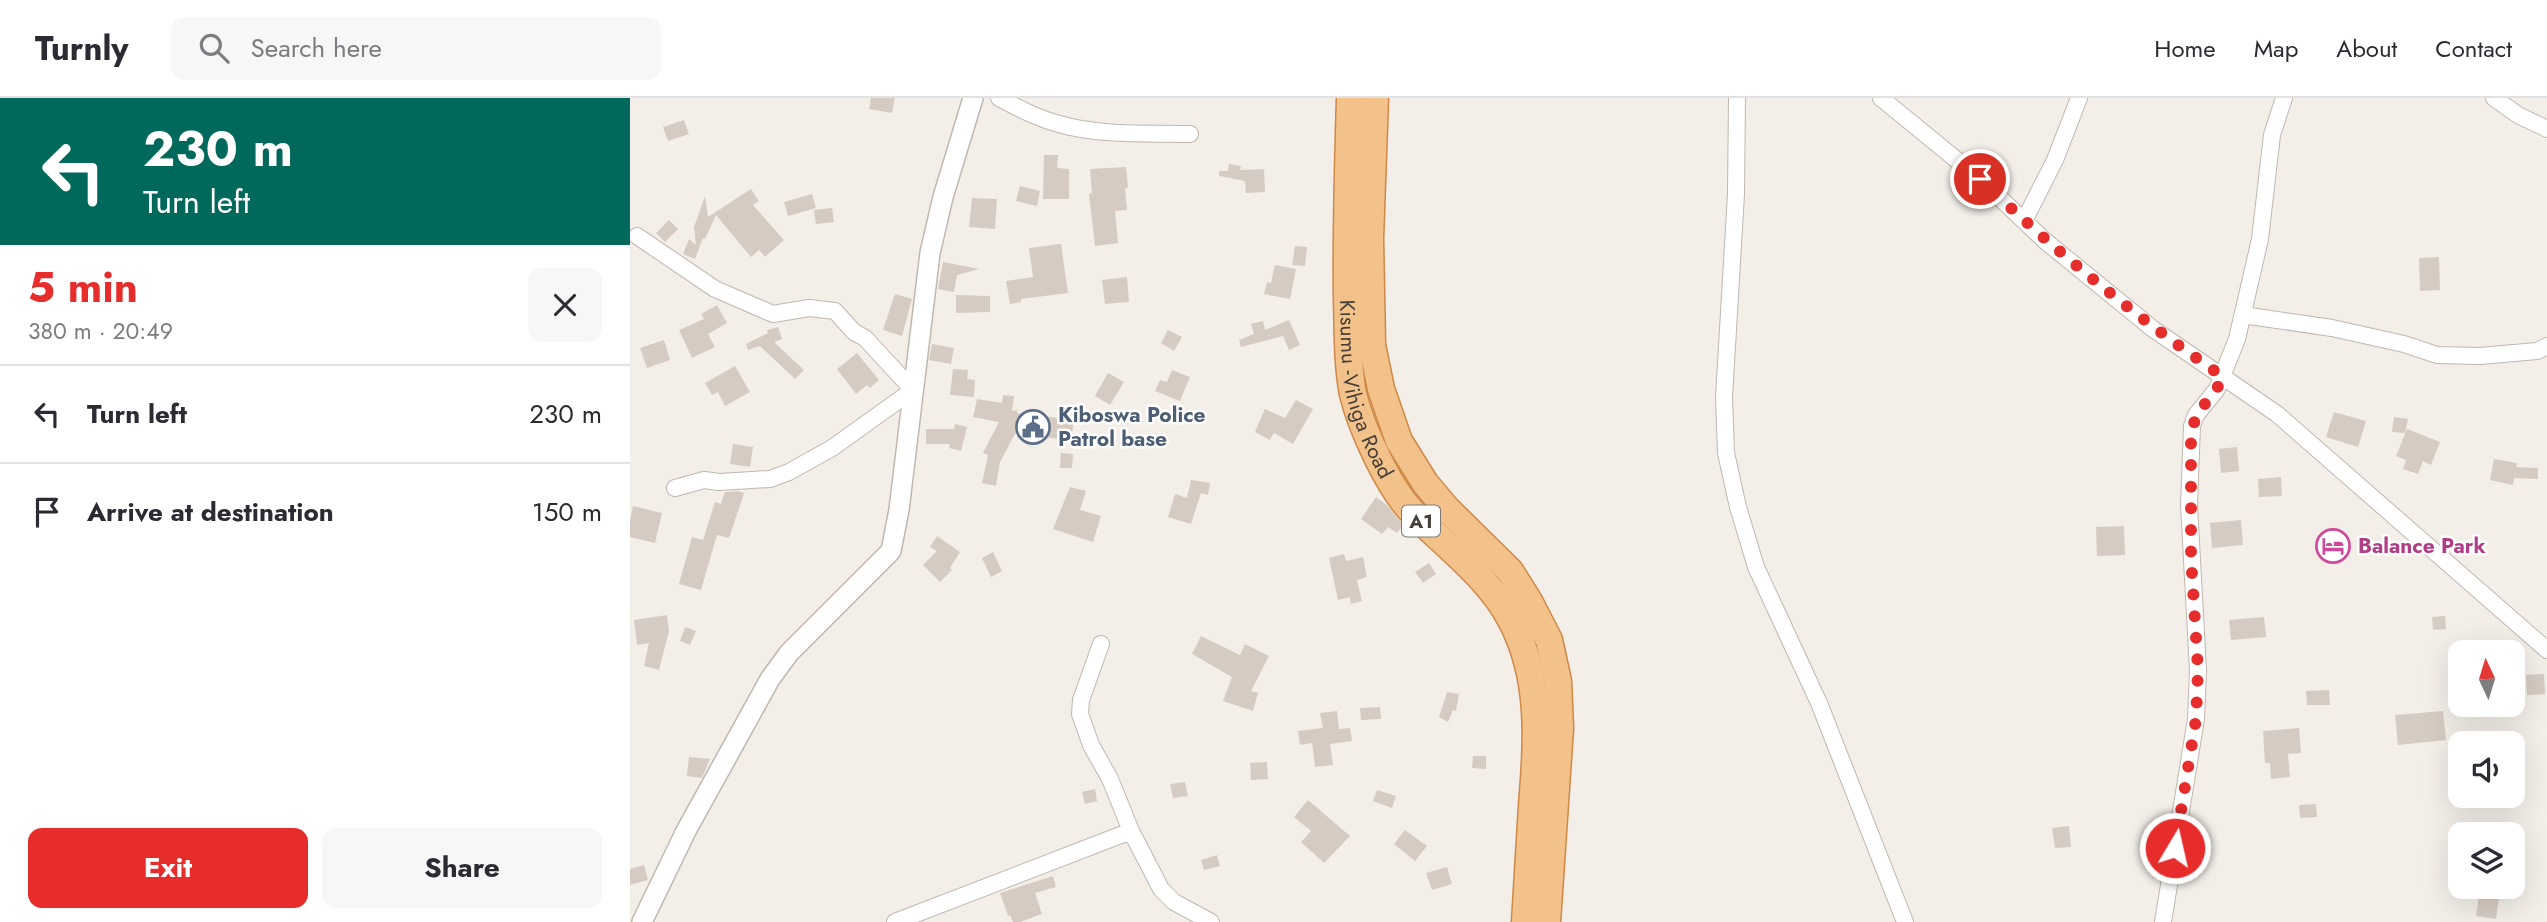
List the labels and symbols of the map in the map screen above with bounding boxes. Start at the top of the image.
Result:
pin [1950,149,2010,209]
street label: Kisumu -Vihiga Road [1332,299,1401,484]
place label: Kiboswa Police Patrol base [1058,400,1206,454]
public building icon: Kiboswa Police Patrol base [1014,408,1052,446]
road number: A1 [1402,506,1440,536]
hotel icon: Balance Park [2314,527,2352,565]
place label: Balance Park [2358,531,2486,561]
north arrow [2448,640,2525,718]
position arrow [2138,811,2212,885]

